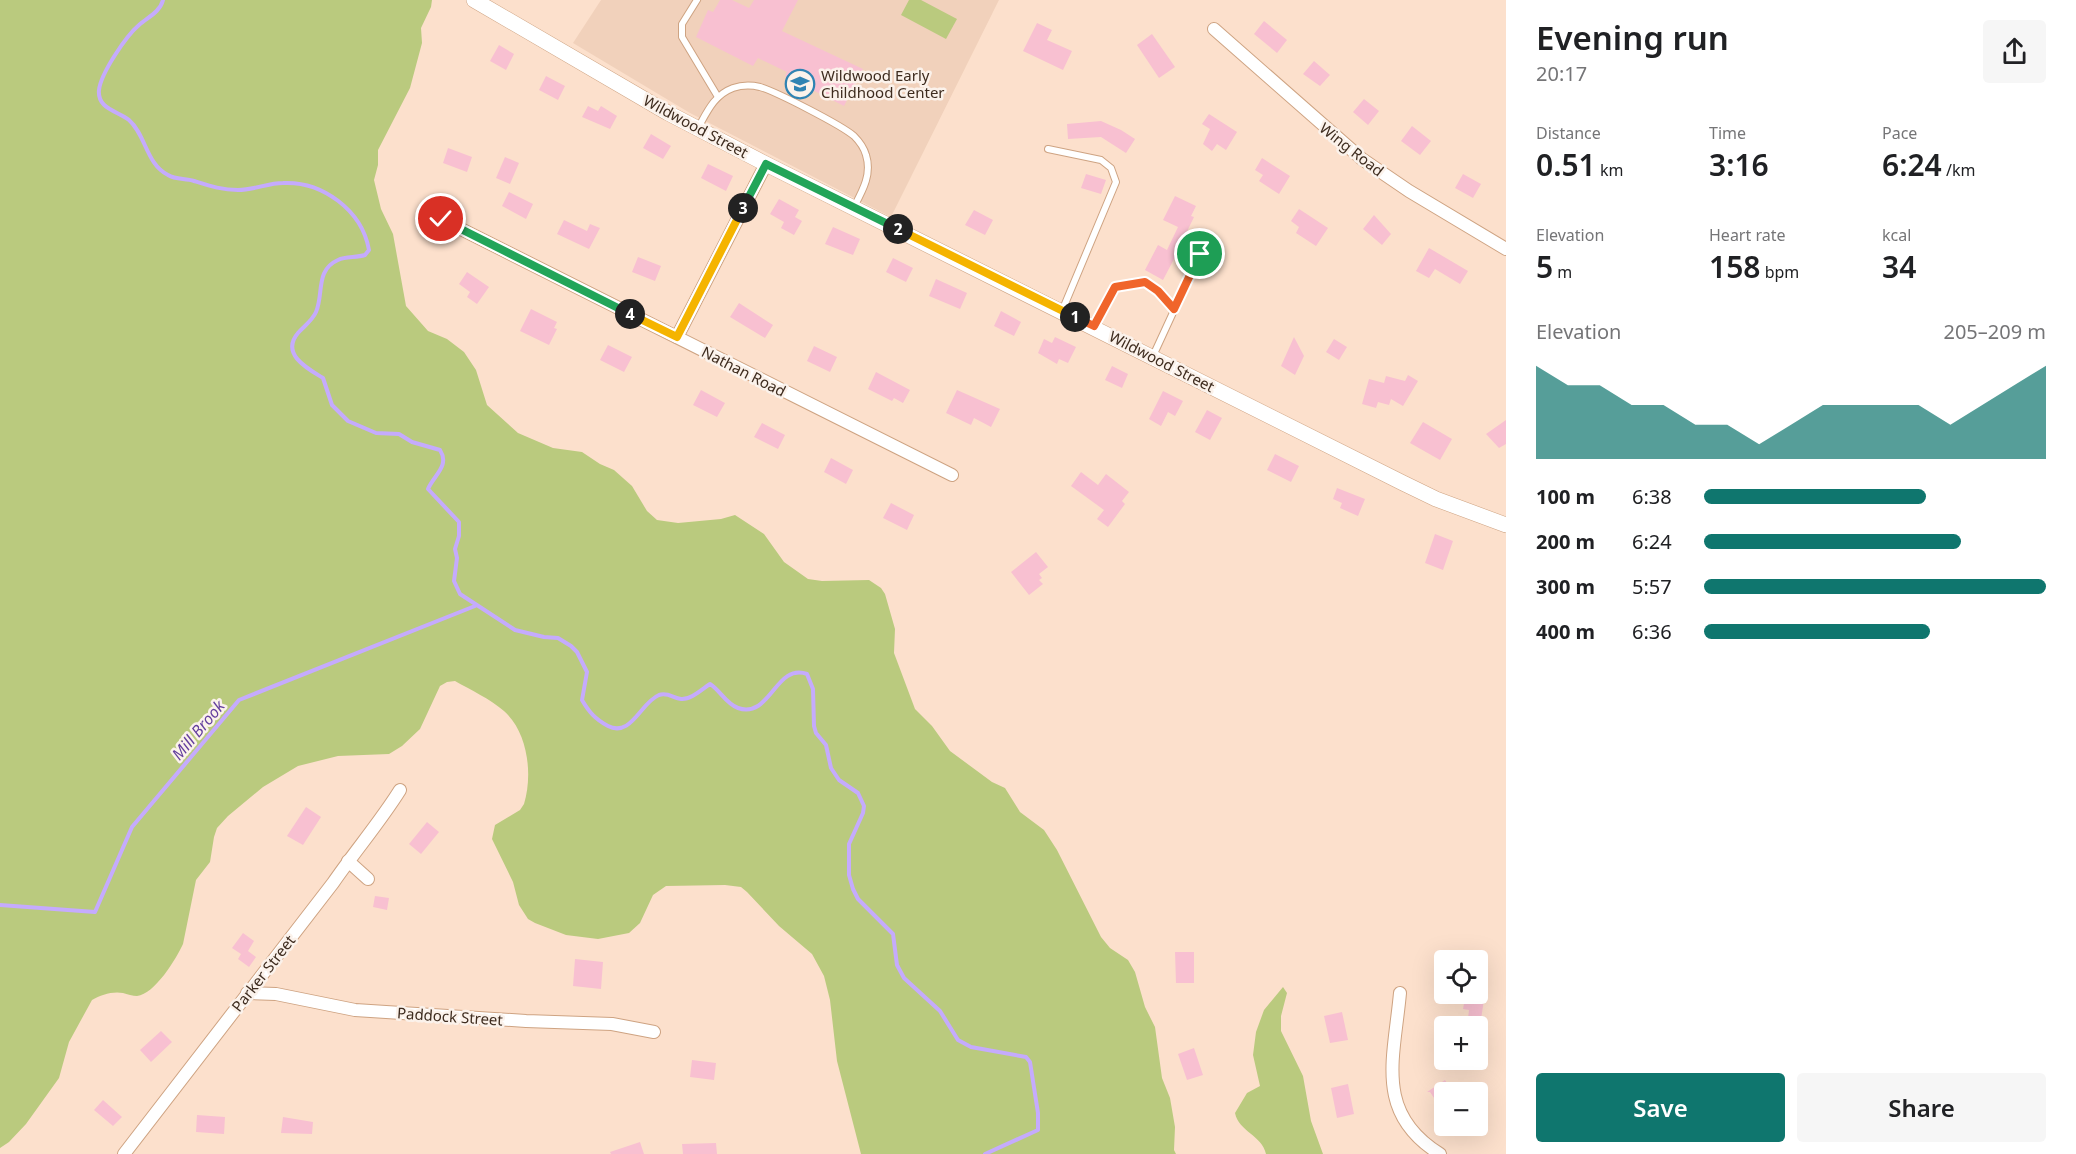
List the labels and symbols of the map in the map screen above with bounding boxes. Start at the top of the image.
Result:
place label: Wildwood Early Childhood Center [821,65,945,102]
school or university icon: Wildwood Early Childhood Center [784,68,816,100]
street label: Wildwood Street [640,90,752,162]
street label: Wing Road [1316,118,1388,180]
pin [415,193,466,244]
pin: 3 [728,193,758,223]
pin: 2 [883,214,913,244]
pin [1174,228,1225,279]
pin: 4 [615,299,645,329]
pin: 1 [1060,302,1090,332]
street label: Wildwood Street [1106,326,1219,396]
street label: Nathan Road [698,341,790,401]
water label: Mill Brook [167,695,230,764]
street label: Parker Street [227,930,300,1015]
street label: Paddock Street [396,1002,504,1030]

